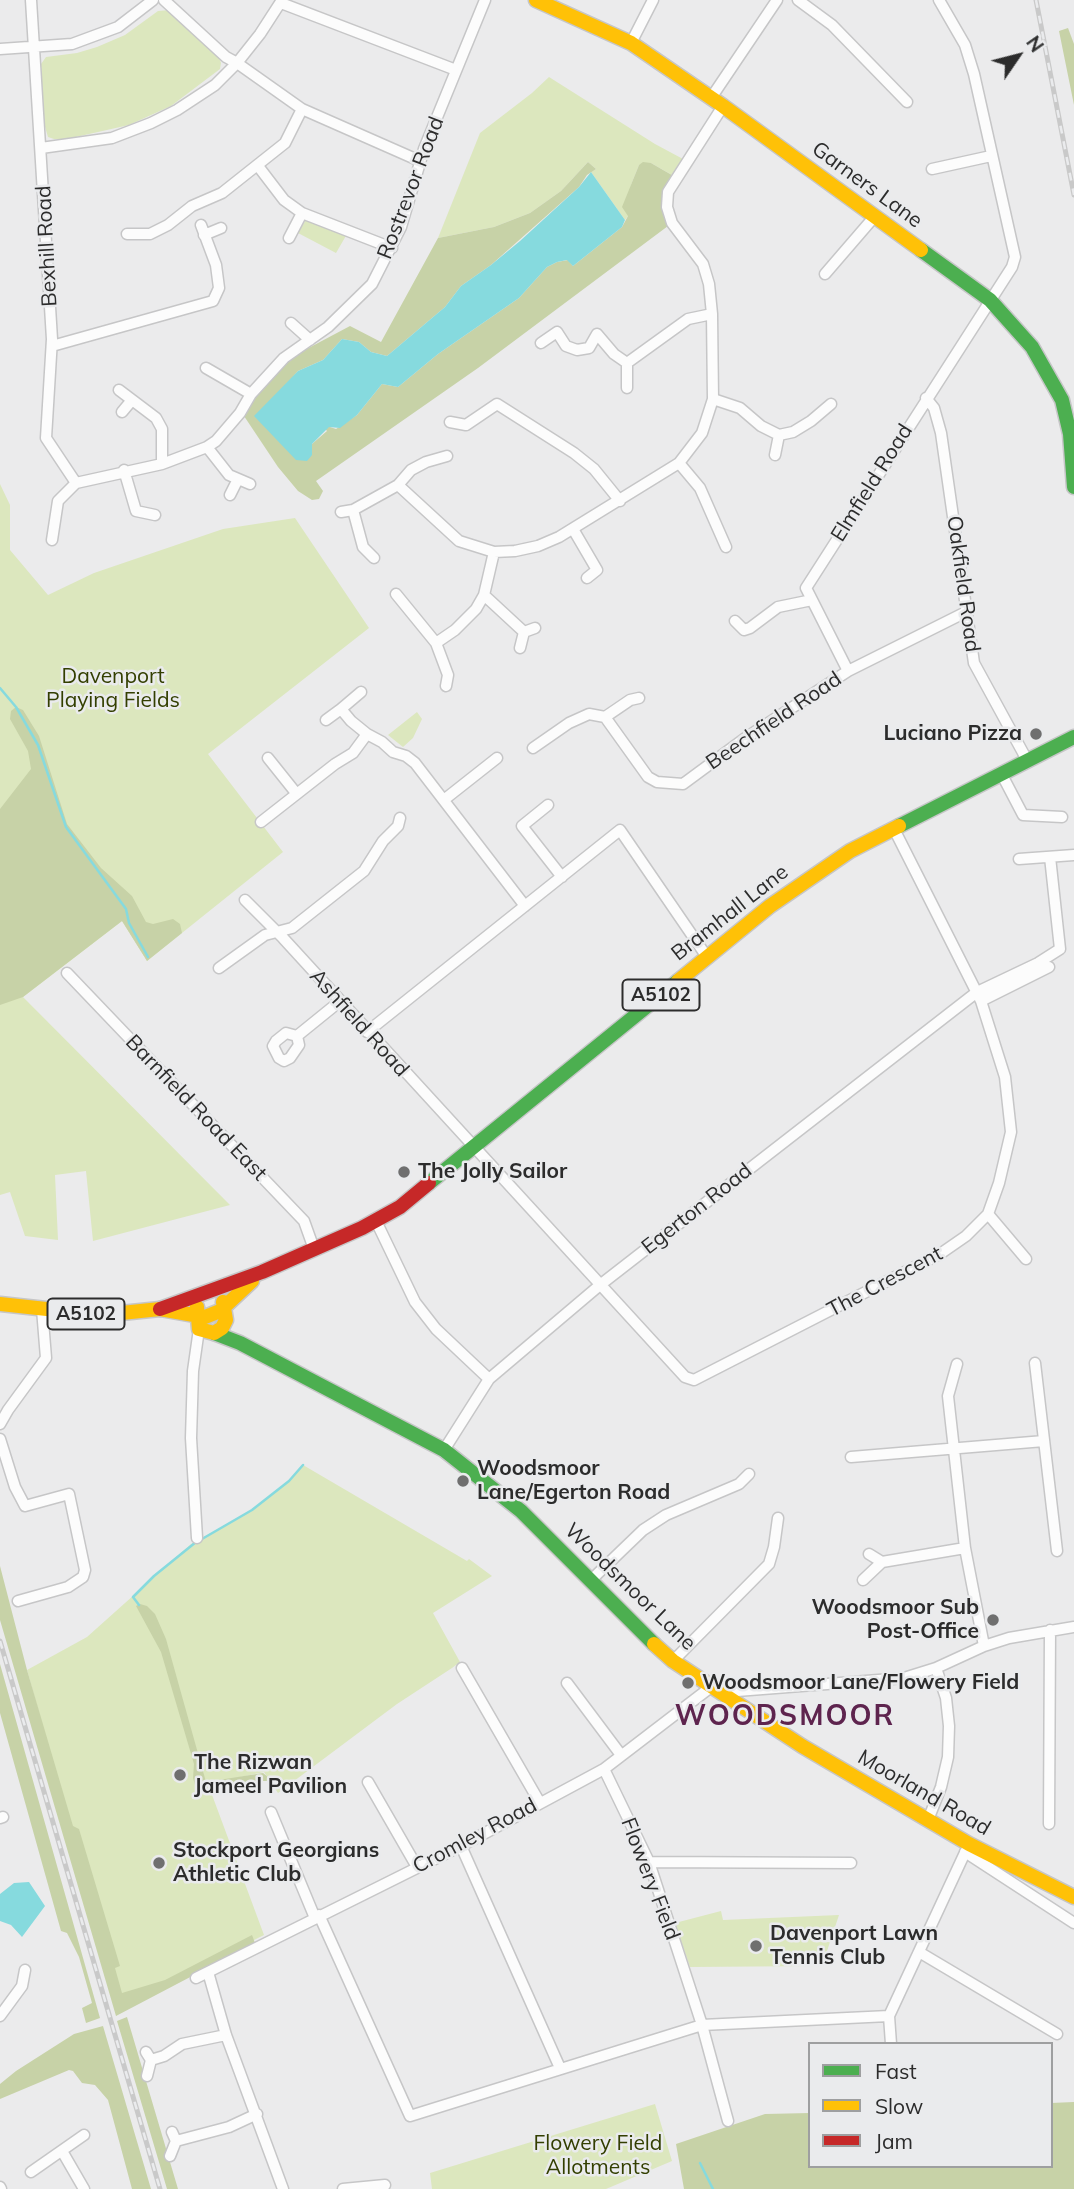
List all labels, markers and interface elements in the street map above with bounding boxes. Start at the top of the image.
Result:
north arrow [983,21,1053,91]
text: N [1021,31,1049,57]
street label: Rostrevor Road [372,113,450,263]
street label: Garners Lane [807,136,927,234]
street label: Bexhill Road [31,185,63,307]
street label: Elmfield Road [826,420,918,546]
street label: Oakfield Road [941,514,985,654]
park label: Davenport Playing Fields [46,664,180,714]
street label: Beechfield Road [702,666,846,776]
place label: Luciano Pizza [884,721,1022,747]
marker: Luciano Pizza [1028,726,1044,742]
street label: Bramhall Lane [667,860,793,966]
street label: Ashfield Road [304,964,414,1082]
road number: A5102 [622,979,700,1010]
street label: Barnfield Road East [120,1030,272,1186]
street label: Egerton Road [637,1158,757,1260]
place label: The Jolly Sailor [418,1159,567,1185]
marker: The Jolly Sailor [396,1164,412,1180]
street label: The Crescent [823,1241,947,1323]
road number: A5102 [48,1298,124,1330]
place label: Woodsmoor Lane/Egerton Road [477,1456,670,1506]
marker: Woodsmoor Lane/Egerton Road [455,1473,471,1489]
street label: Woodsmoor Lane [559,1518,701,1656]
place label: Woodsmoor Sub Post-Office [812,1595,979,1645]
marker: Woodsmoor Sub Post-Office [985,1612,1001,1628]
place label: Woodsmoor Lane/Flowery Field [702,1670,1019,1696]
marker: Woodsmoor Lane/Flowery Field [680,1675,696,1691]
district label: WOODSMOOR [676,1700,894,1734]
street label: Moorland Road [853,1745,995,1841]
place label: The Rizwan Jameel Pavilion [194,1750,347,1800]
marker: The Rizwan Jameel Pavilion [172,1767,188,1783]
street label: Cromley Road [409,1793,541,1879]
street label: Flowery Field [615,1814,685,1944]
place label: Stockport Georgians Athletic Club [173,1838,379,1888]
marker: Stockport Georgians Athletic Club [151,1855,167,1871]
place label: Davenport Lawn Tennis Club [770,1921,938,1971]
marker: Davenport Lawn Tennis Club [748,1938,764,1954]
legend [808,2042,1053,2168]
text: Fast [875,2058,917,2084]
text: Slow [875,2093,923,2119]
text: Jam [875,2128,913,2154]
park label: Flowery Field Allotments [534,2131,662,2181]

